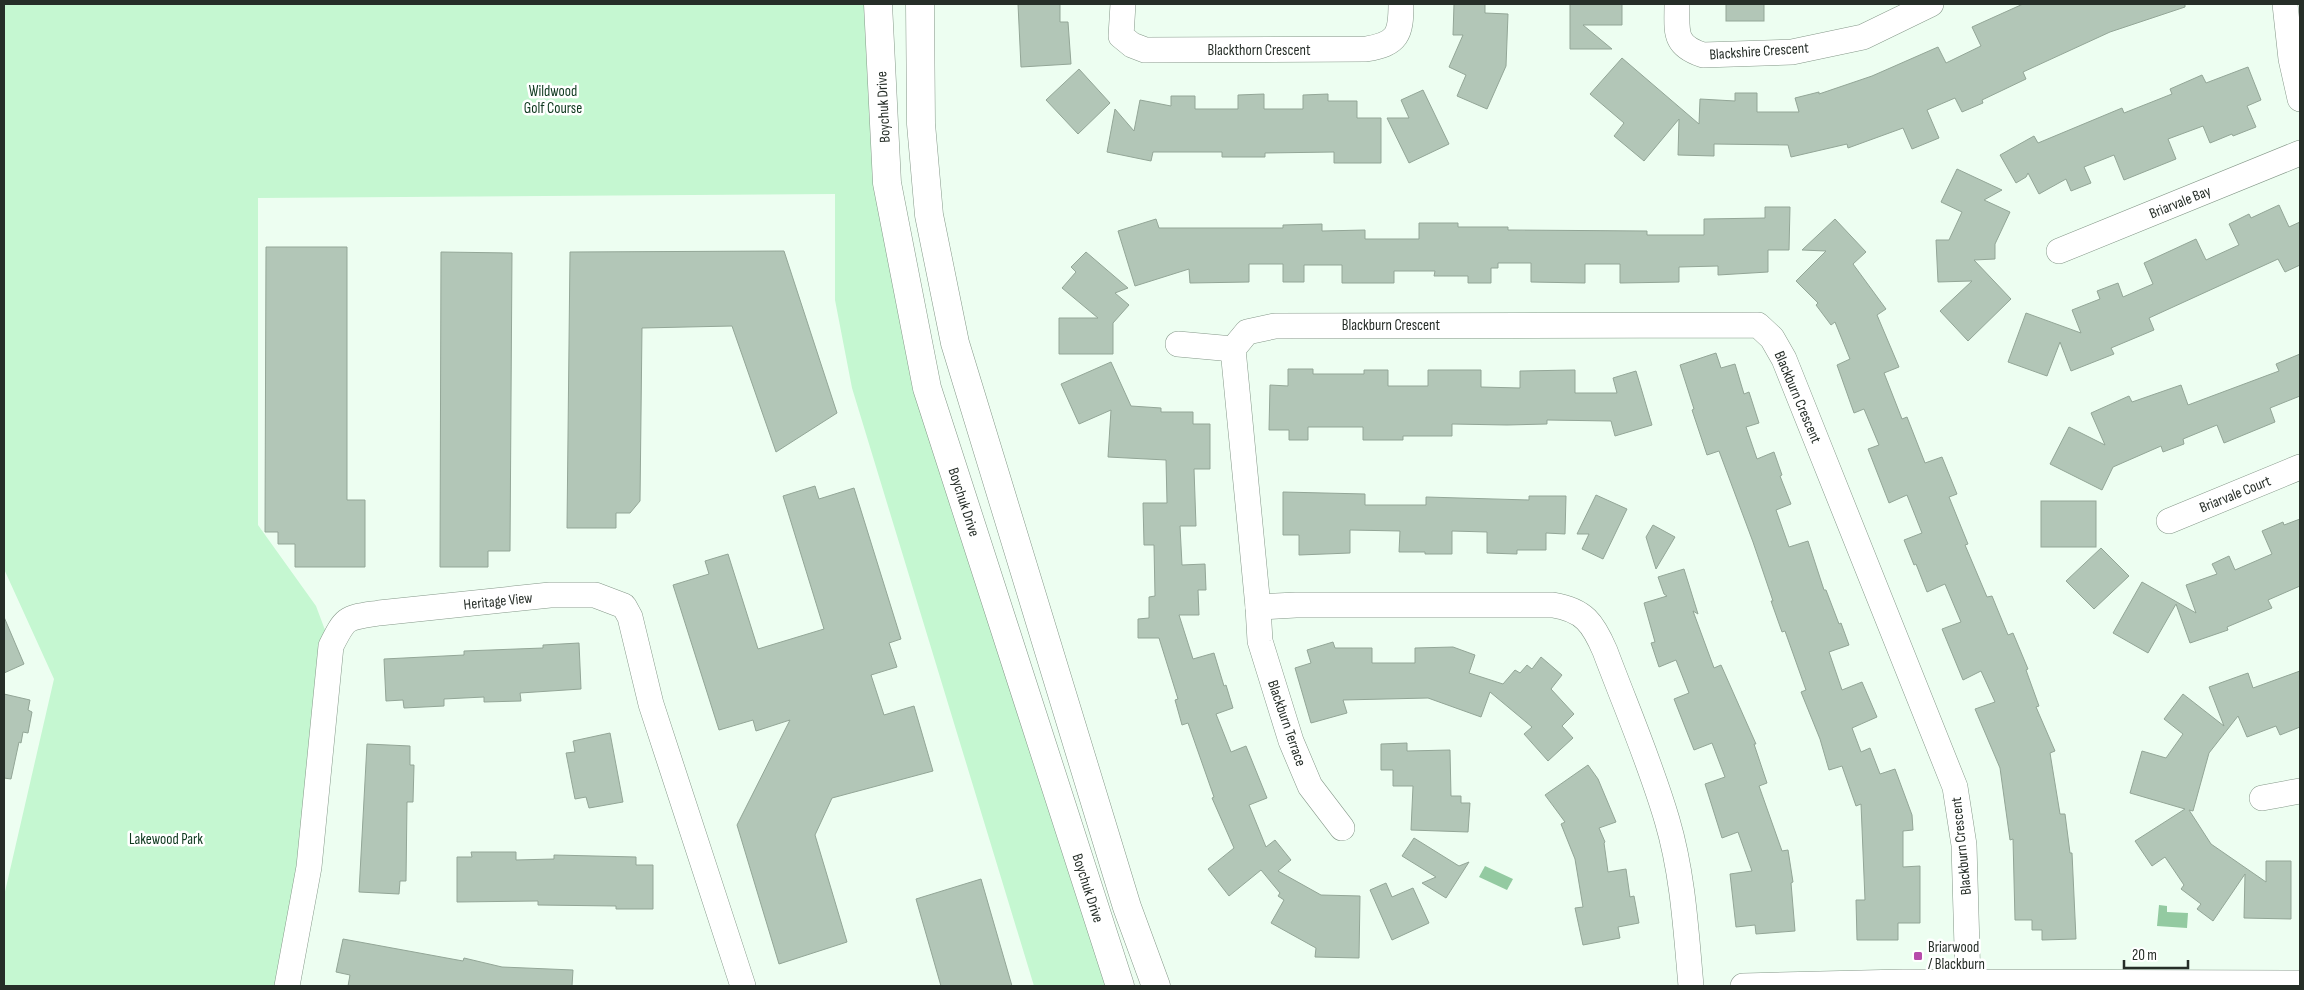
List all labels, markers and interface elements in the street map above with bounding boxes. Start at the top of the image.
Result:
street label: Blackshire Crescent [1709,39,1810,64]
street label: Blackthorn Crescent [1207,41,1311,60]
street label: Boychuk Drive [872,71,895,143]
park label: Wildwood Golf Course [524,82,582,118]
street label: Briarvale Bay [2147,181,2214,223]
street label: Blackburn Crescent [1342,316,1441,335]
street label: Blackburn Crescent [1770,348,1826,447]
street label: Boychuk Drive [943,465,984,539]
street label: Briarvale Court [2197,471,2274,517]
street label: Heritage View [463,588,534,615]
street label: Blackburn Terrace [1263,678,1310,769]
street label: Blackburn Crescent [1947,796,1976,896]
park label: Lakewood Park [129,830,203,849]
street label: Boychuk Drive [1067,851,1108,925]
place label: Briarwood / Blackburn [1928,938,1985,974]
scale bar [2124,938,2188,970]
text: 20 m [2132,946,2157,965]
marker: Briarwood / Blackburn [1912,950,1924,962]

